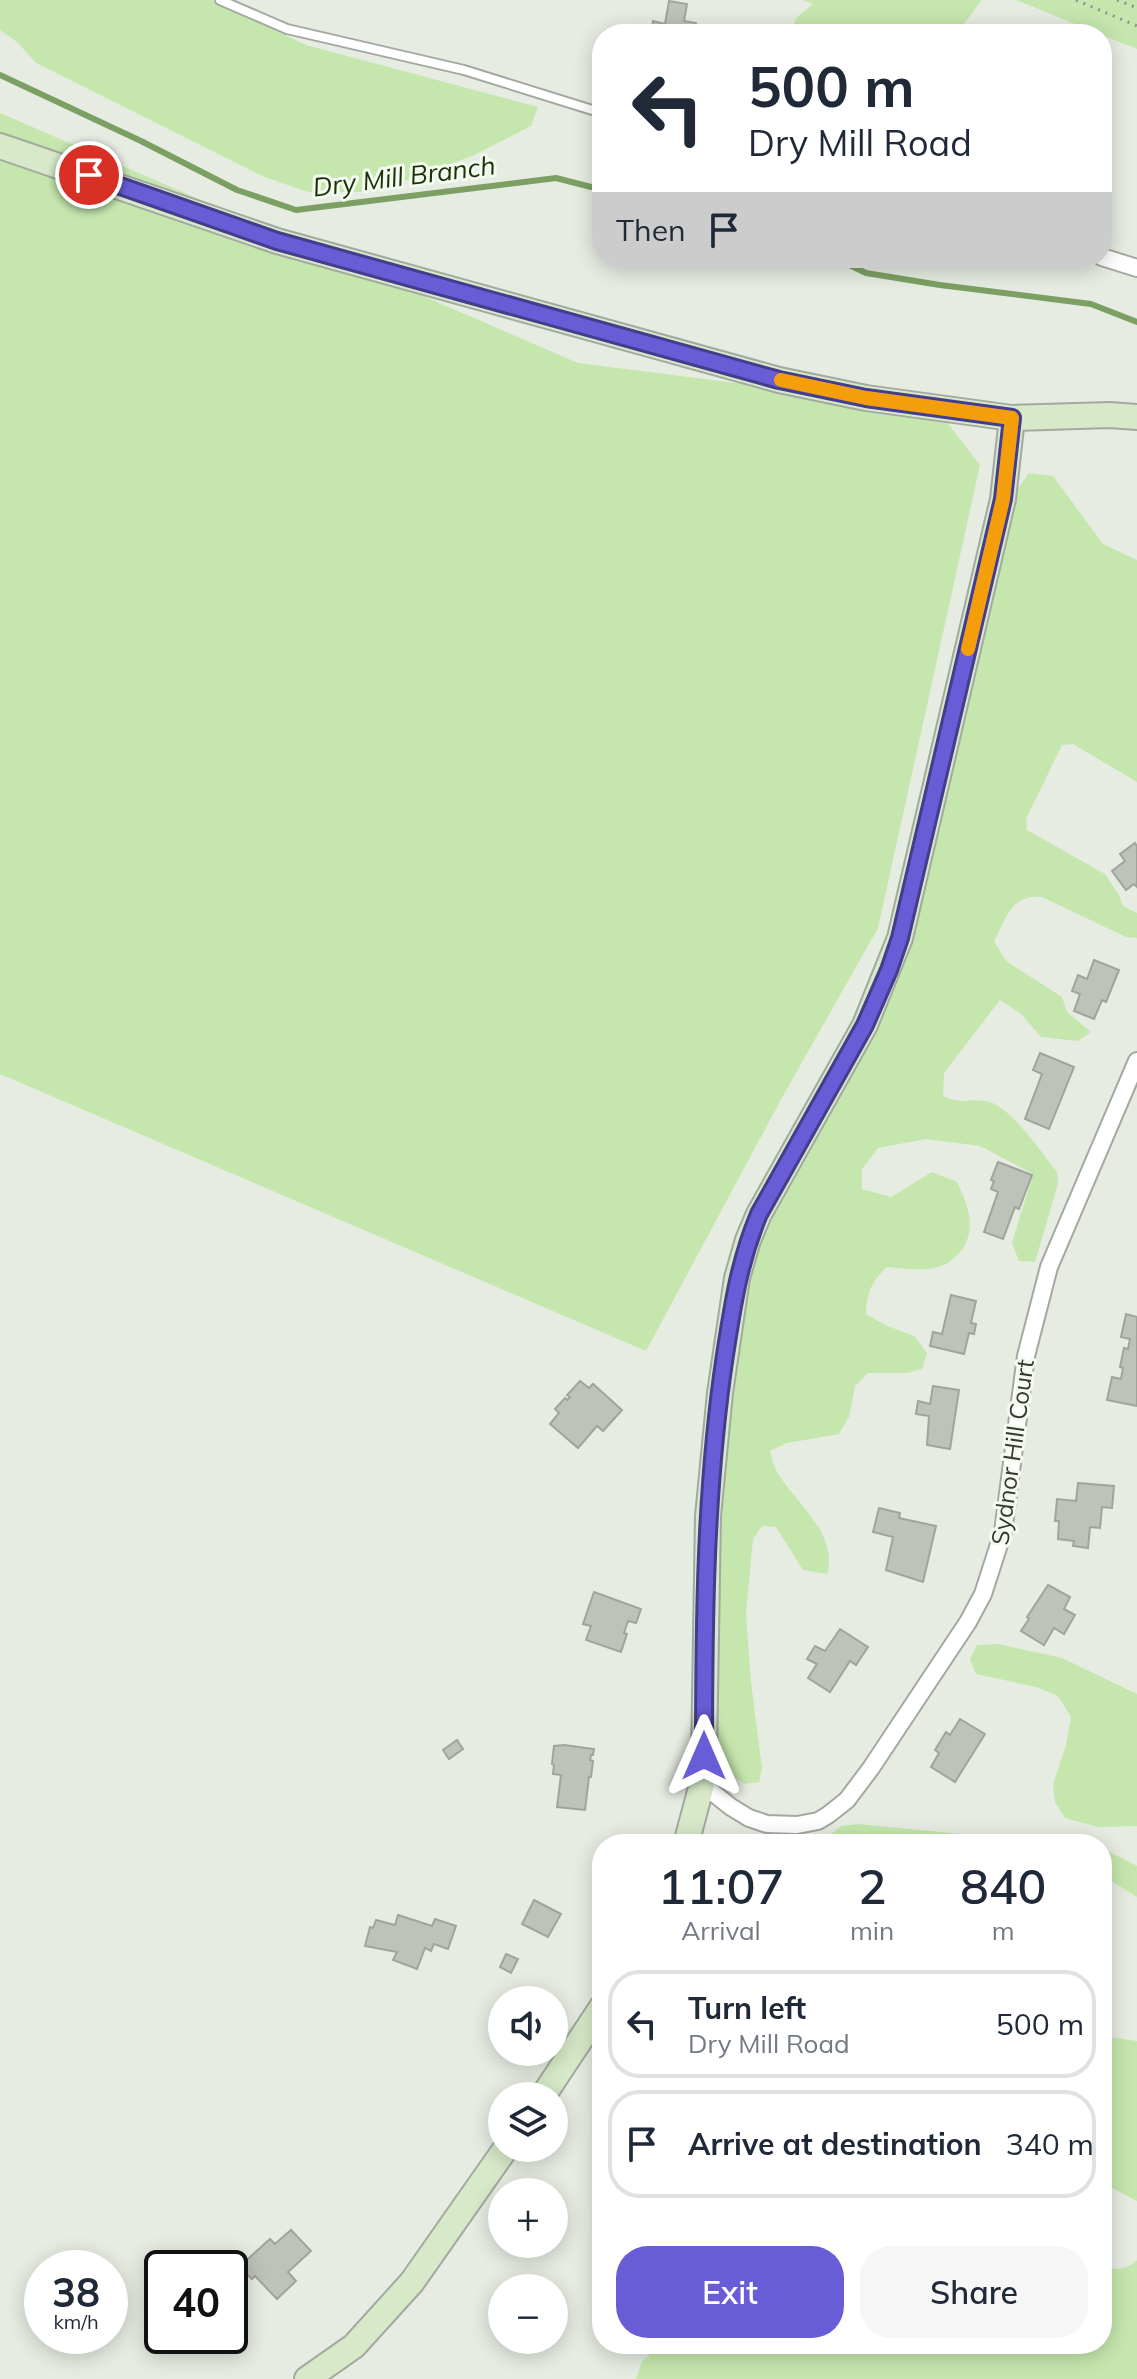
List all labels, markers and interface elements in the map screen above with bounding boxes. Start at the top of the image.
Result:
text: 500 m [748,51,915,121]
icon: left [616,56,720,160]
text: Dry Mill Road [748,120,972,165]
pin [55,141,123,209]
water label: Dry Mill Branch [311,148,497,204]
icon: arrive [67,153,111,197]
icon: arrive [702,208,746,252]
text: Then [616,211,686,249]
street label: Sydnor Hill Court [984,1357,1040,1547]
position arrow [662,1714,746,1798]
text: 11:07 [658,1856,784,1916]
text: 2 [858,1856,886,1916]
text: 840 [960,1856,1046,1916]
text: Arrival [681,1914,761,1947]
text: min [850,1914,894,1947]
text: m [992,1914,1015,1947]
map controls [488,1986,568,2354]
button: sound [488,1986,568,2066]
text: Turn left [688,1989,806,2027]
icon: left [620,2002,664,2046]
text: 500 m [996,2005,1084,2043]
text: Dry Mill Road [688,2027,850,2060]
button: layers [488,2082,568,2162]
icon: arrive [620,2122,664,2166]
text: Arrive at destination [688,2125,982,2163]
text: 340 m [1006,2125,1094,2163]
button: + [488,2178,568,2258]
button: Exit [616,2246,844,2338]
button: Share [860,2246,1088,2338]
speed limit sign: 40 [144,2250,248,2354]
text: 38 [52,2267,100,2317]
button: − [488,2274,568,2354]
text: km/h [53,2309,99,2334]

